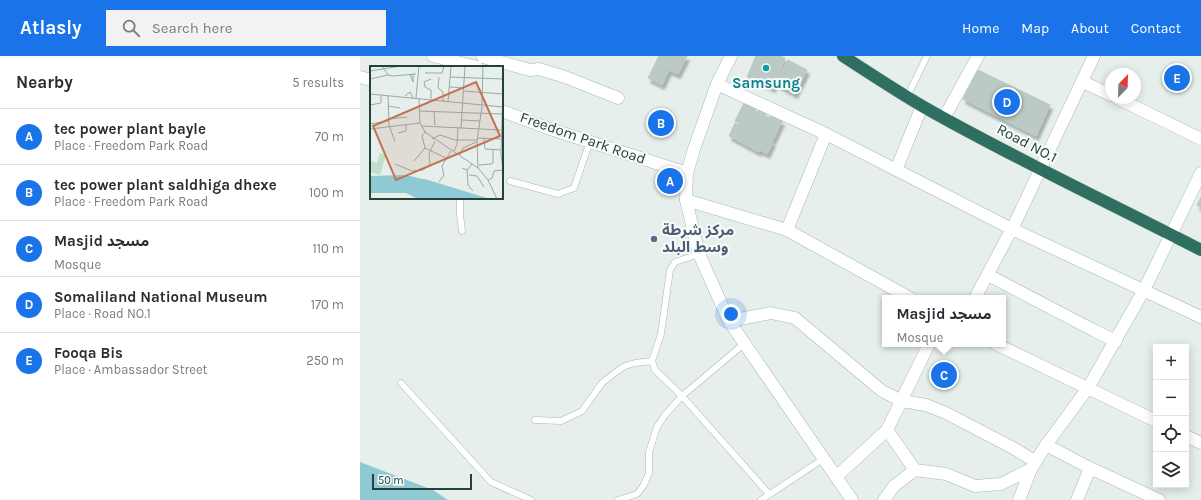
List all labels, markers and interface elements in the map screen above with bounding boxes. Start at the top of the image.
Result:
search box [106,10,386,46]
text: Atlasly [20,17,82,39]
icon: search [120,17,142,39]
text: Search here [152,19,232,37]
text: Home [962,20,999,37]
text: Map [1021,20,1049,37]
text: About [1071,20,1109,37]
text: Contact [1131,20,1181,37]
marker: Samsung [761,63,771,73]
pin: E [1164,63,1190,93]
inset map [370,66,503,199]
north arrow [1105,68,1141,104]
text: Nearby [16,72,73,92]
place label: Samsung [732,74,800,92]
text: 5 results [292,75,344,90]
pin: D [994,87,1020,117]
street label: Freedom Park Road [518,108,648,168]
pin: B [648,108,674,138]
text: tec power plant bayle [54,120,206,138]
street label: Road NO.1 [994,120,1060,166]
text: A [25,129,33,144]
text: 70 m [315,129,344,144]
text: Place · Freedom Park Road [54,138,208,153]
pin: A [657,166,683,196]
text: tec power plant saldhiga dhexe [54,176,277,194]
text: B [25,185,33,200]
text: 100 m [309,185,344,200]
text: Place · Freedom Park Road [54,194,208,209]
place label: مركز شرطة وسط البلد [662,221,734,256]
text: Masjid مسجد [54,232,149,250]
marker: مركز شرطة وسط البلد [649,234,659,244]
text: C [25,241,33,256]
text: 110 m [312,241,344,256]
text: Mosque [54,257,101,272]
text: Somaliland National Museum [54,288,268,306]
popup [882,295,1006,347]
text: D [25,297,33,312]
text: 170 m [311,297,344,312]
your location [721,304,741,324]
text: Masjid مسجد [896,305,992,323]
text: Place · Road NO.1 [54,306,151,321]
text: Mosque [896,330,944,345]
text: Fooqa Bis [54,344,123,362]
map controls [1153,344,1189,488]
button: + [1153,344,1189,380]
text: E [25,353,33,368]
text: 250 m [306,353,344,368]
pin: C [931,360,957,390]
text: Place · Ambassador Street [54,362,207,377]
button: − [1153,380,1189,416]
button: locate [1153,416,1189,452]
button: layers [1153,452,1189,488]
scale bar [372,472,472,491]
text: 50 m [378,474,404,487]

